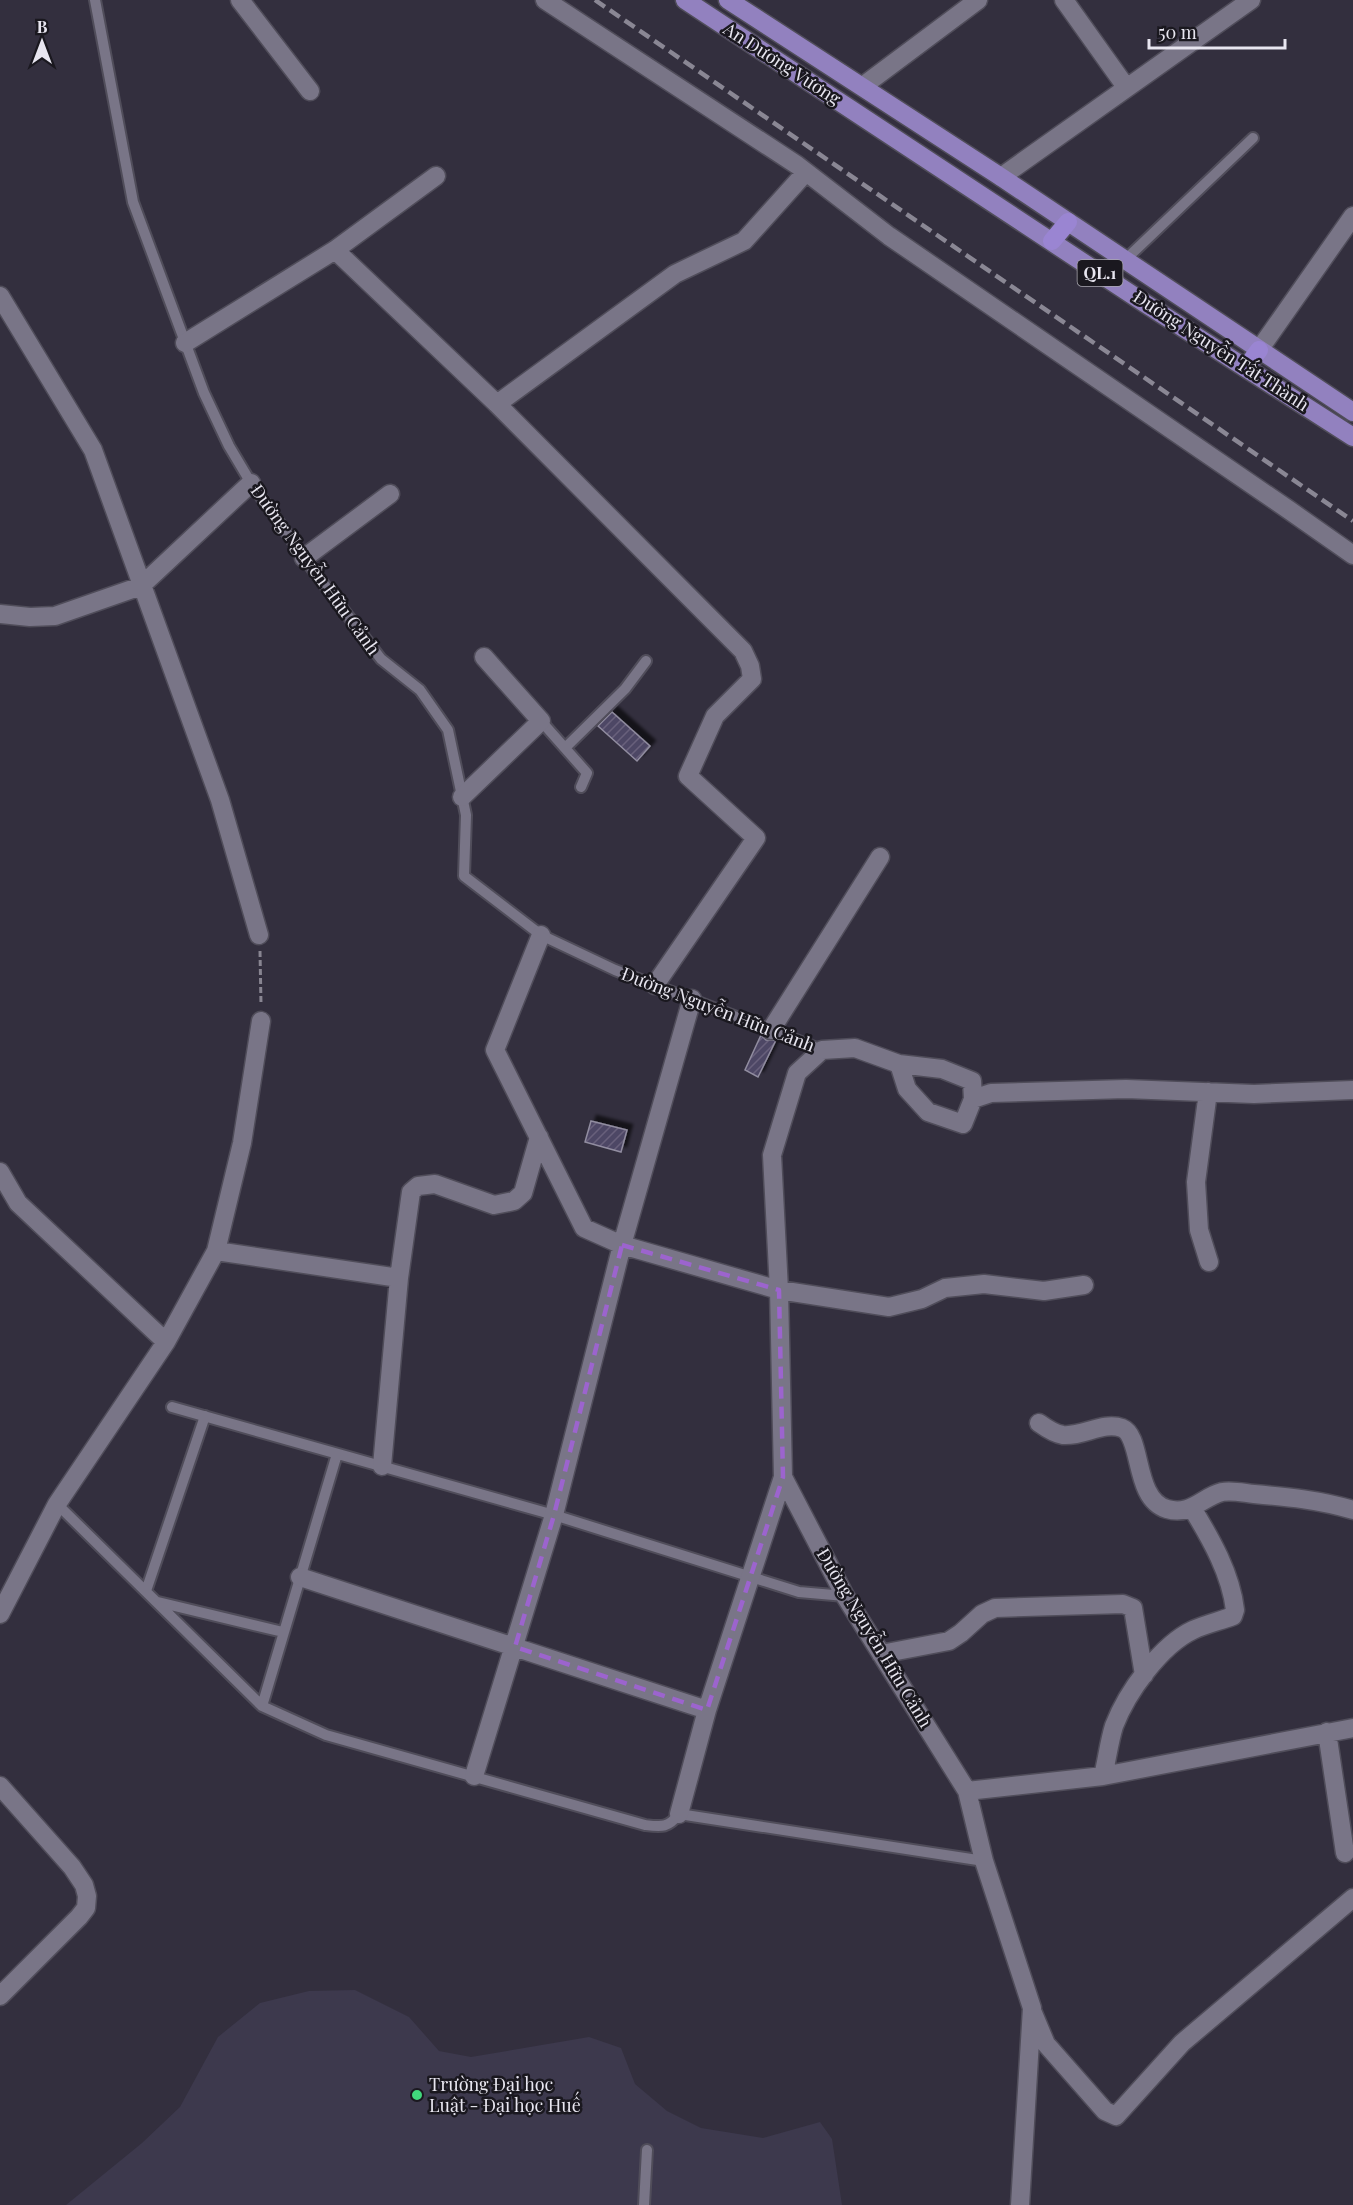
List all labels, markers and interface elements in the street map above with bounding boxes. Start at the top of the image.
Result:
north arrow [12,12,72,72]
scale bar [1149,12,1286,50]
text: B [37,16,48,37]
street label: An Dương Vương [718,16,846,110]
text: 50 m [1158,20,1197,44]
road number: QL.1 [1078,260,1122,286]
street label: Đường Nguyễn Tất Thành [1129,283,1316,416]
street label: Đường Nguyễn Hữu Cảnh [246,479,386,660]
street label: Đường Nguyễn Hữu Cảnh [618,961,819,1057]
street label: Đường Nguyễn Hữu Cảnh [812,1543,938,1732]
place label: Trường Đại học Luật - Đại học Huế [429,2072,581,2117]
marker: Trường Đại học Luật - Đại học Huế [410,2088,424,2102]

